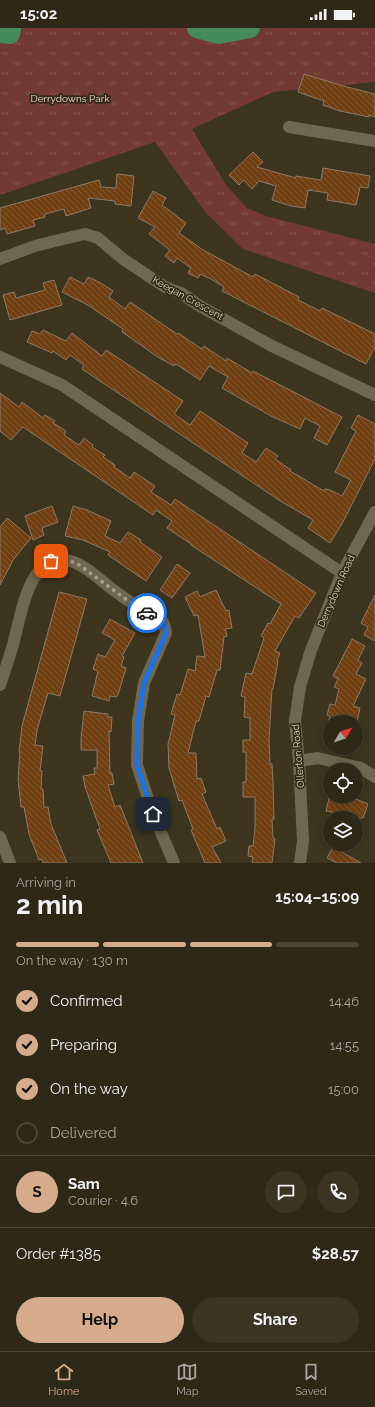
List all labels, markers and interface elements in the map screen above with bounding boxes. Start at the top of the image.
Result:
text: 15:02 [20,5,57,23]
park label: Derrydowns Park [30,93,110,104]
street label: Keegan Crescent [151,274,226,322]
pin [34,544,68,578]
icon: bag [40,550,62,572]
street label: Derrydown Road [315,553,357,629]
courier [127,593,167,633]
icon: car [136,602,158,624]
north arrow [323,715,363,755]
map controls [323,715,363,851]
street label: Ollerton Road [290,724,306,788]
button: locate [323,763,363,803]
pin [136,797,170,831]
icon: home [142,803,164,825]
button: layers [323,811,363,851]
text: Arriving in [16,875,76,890]
text: 15:04–15:09 [275,888,359,906]
text: 2 min [16,890,83,920]
text: On the way · 130 m [16,953,128,968]
icon: check [16,990,38,1012]
text: Confirmed [50,992,123,1010]
text: 14:46 [329,994,359,1009]
icon: check [16,1034,38,1056]
text: Preparing [50,1036,117,1054]
text: 14:55 [330,1038,359,1053]
icon: check [16,1078,38,1100]
text: On the way [50,1080,128,1098]
text: 15:00 [328,1082,359,1097]
text: Delivered [50,1124,117,1142]
button: chat [265,1171,307,1213]
button: phone [317,1171,359,1213]
text: Sam [68,1175,100,1193]
text: S [32,1183,42,1201]
text: Courier · 4.6 [68,1193,138,1208]
text: Order #1385 [16,1245,101,1263]
text: $28.57 [312,1245,359,1263]
button: Help [16,1297,184,1343]
button: Share [192,1297,359,1343]
tab: Home [48,1361,79,1398]
tab: Map [176,1361,199,1398]
tab: Saved [295,1361,327,1398]

